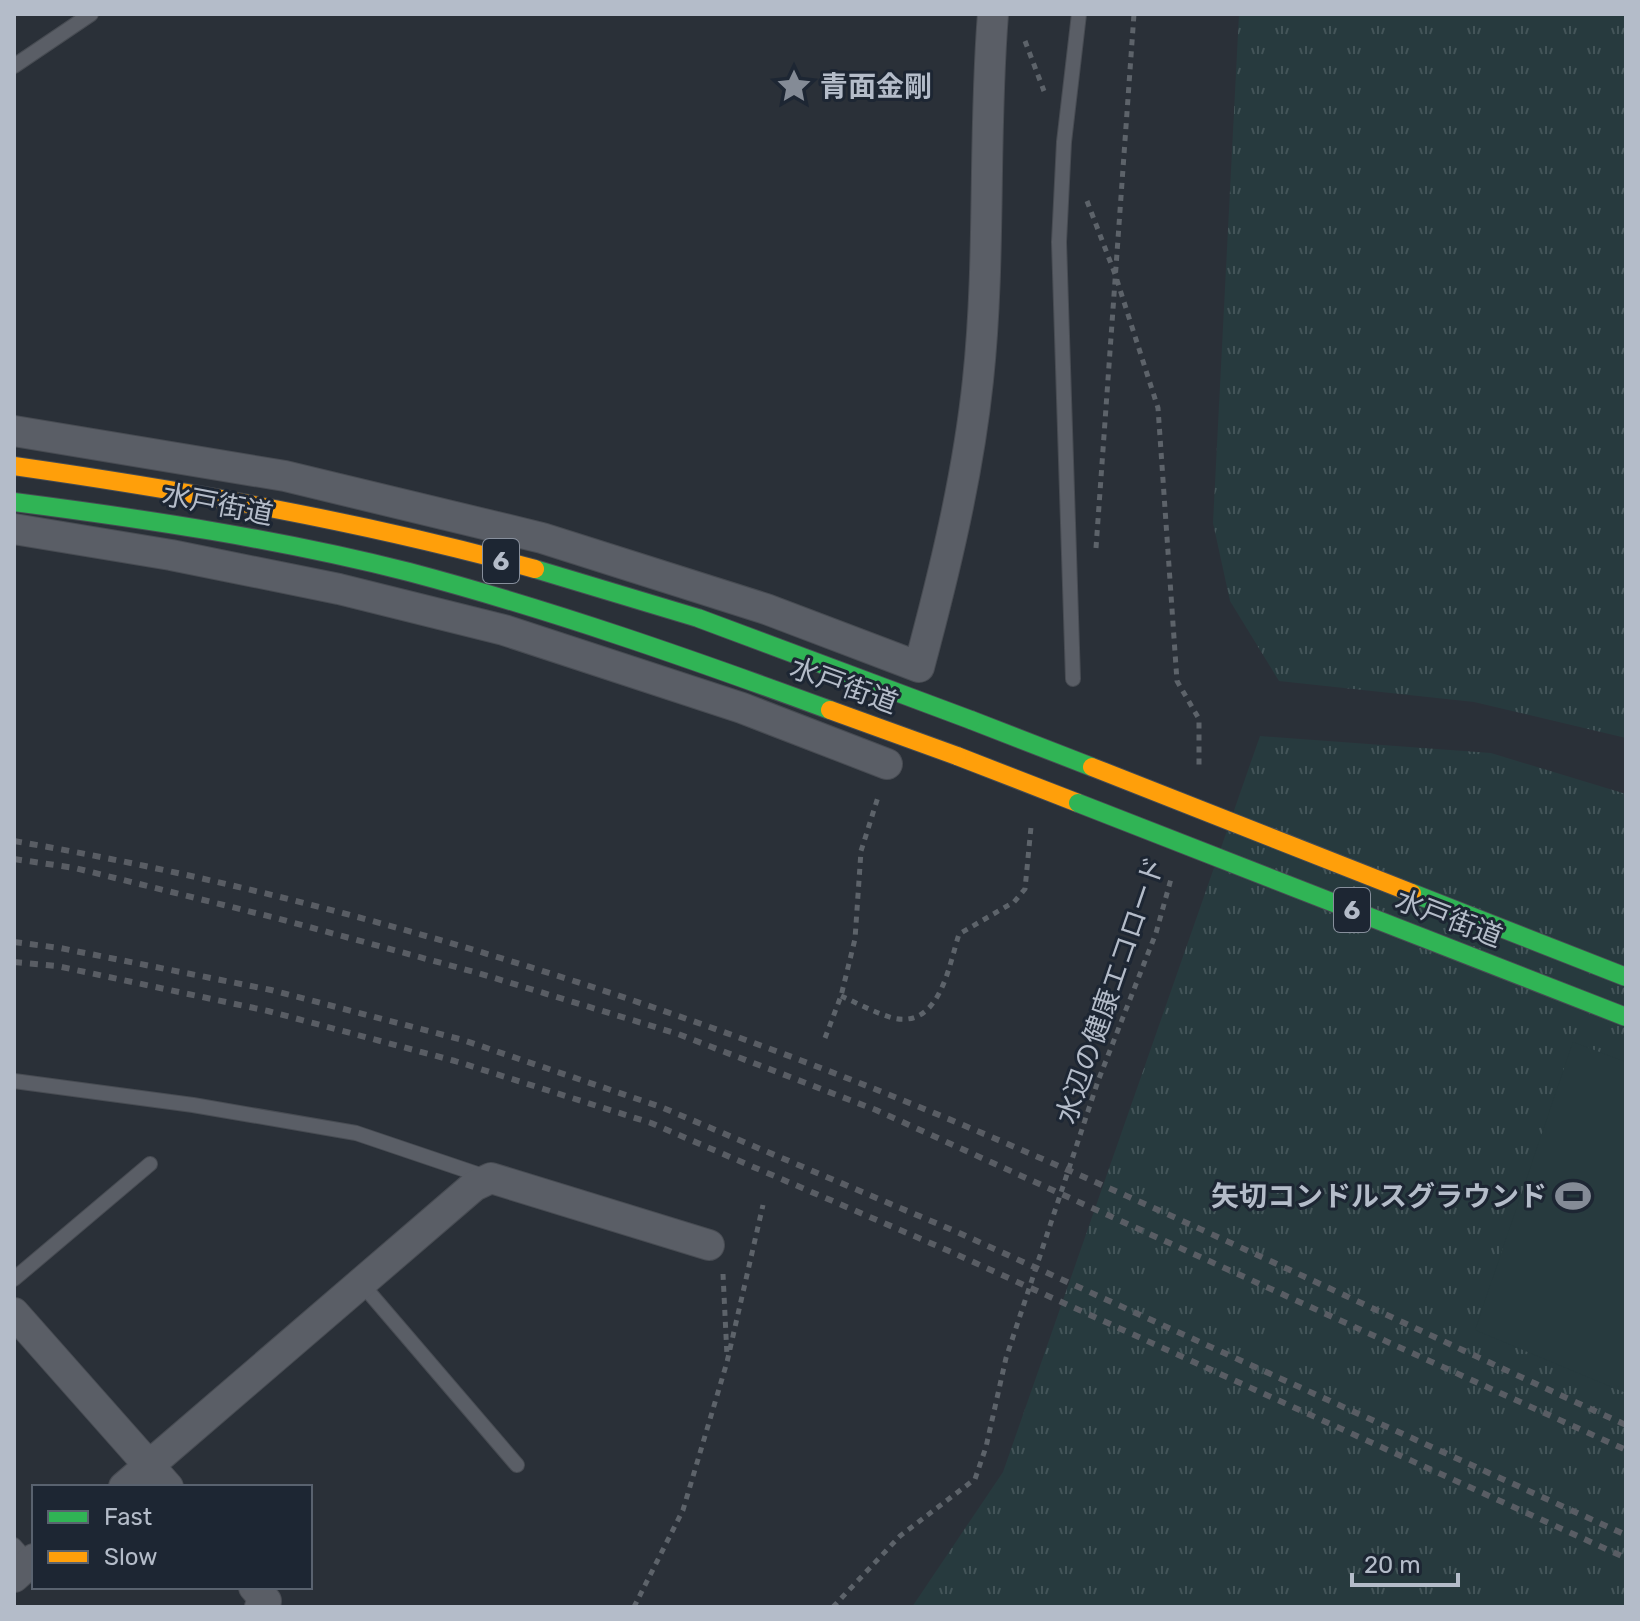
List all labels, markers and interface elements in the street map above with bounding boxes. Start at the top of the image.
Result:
place icon: 青面金剛 [775,67,813,105]
place label: 青面金剛 [820,70,932,103]
street label: 水戸街道 [160,478,276,531]
road number: 6 [483,539,519,583]
street label: 水戸街道 [786,651,902,720]
street label: 水辺の健康エコロード [1049,852,1172,1128]
street label: 水戸街道 [1391,883,1507,954]
road number: 6 [1334,888,1370,932]
sports icon: 矢切コンドルスグラウンド [1554,1177,1592,1215]
place label: 矢切コンドルスグラウンド [1211,1180,1547,1213]
legend [32,1485,312,1589]
text: Fast [104,1503,152,1531]
scale bar [1352,1537,1458,1587]
text: Slow [104,1543,157,1571]
text: 20 m [1364,1551,1421,1579]

